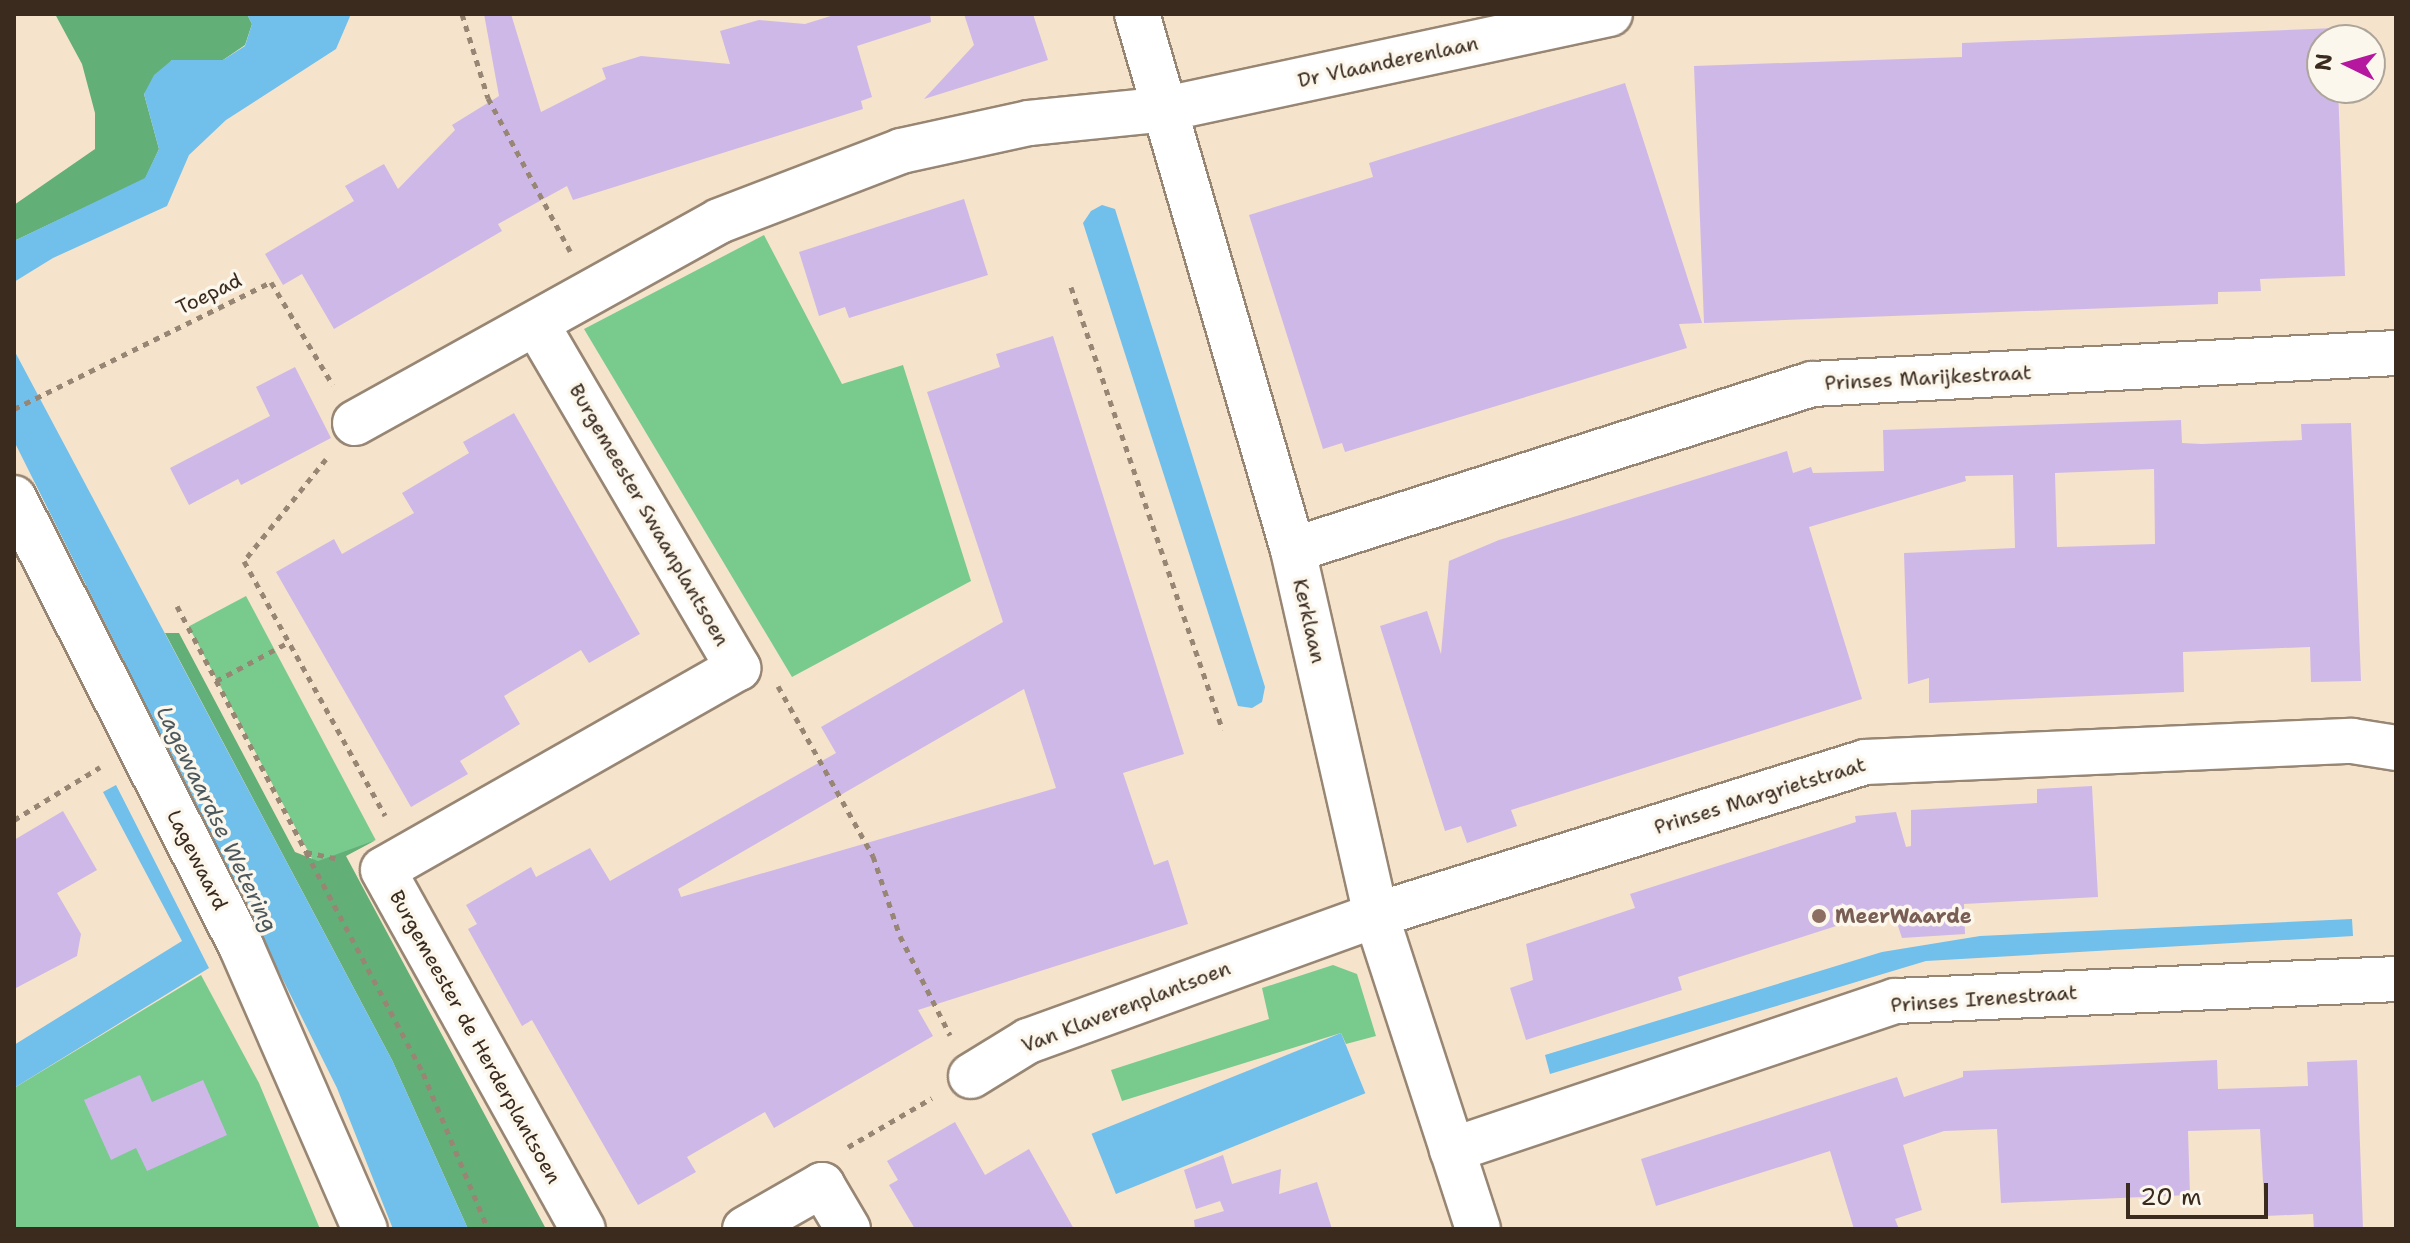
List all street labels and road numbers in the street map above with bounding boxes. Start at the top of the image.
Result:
street label: Dr Vlaanderenlaan [1296,31,1480,93]
street label: Toepad [173,268,245,320]
street label: Prinses Marijkestraat [1824,361,2032,395]
street label: Burgemeester Swaanplantsoen [564,380,734,650]
street label: Kerklaan [1288,576,1330,666]
street label: Prinses Margrietstraat [1651,752,1869,840]
street label: Lagewaard [162,806,232,914]
street label: Burgemeester de Herderplantsoen [384,886,566,1188]
street label: Van Klaverenplantsoen [1018,956,1234,1058]
street label: Prinses Irenestraat [1890,980,2078,1018]

